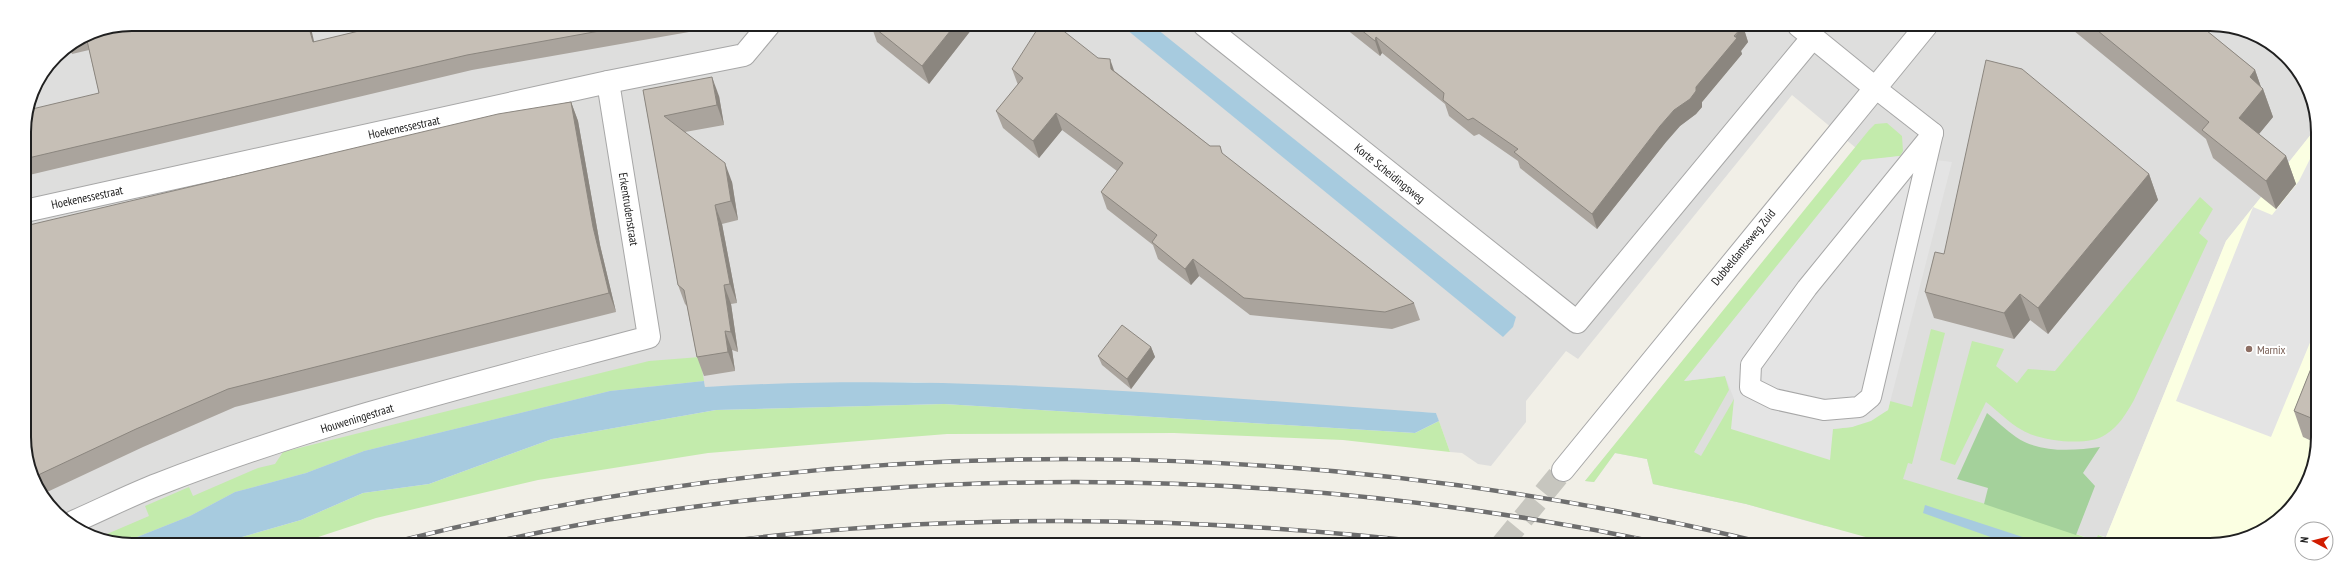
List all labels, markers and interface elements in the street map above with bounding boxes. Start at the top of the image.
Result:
street label: Hoekenessestraat [367,112,442,142]
street label: Korte Scheidingsweg [1352,140,1428,206]
street label: Erkentrudenstraat [616,171,642,247]
street label: Hoekenessestraat [50,182,125,212]
street label: Dubbeldamseweg Zuid [1708,206,1778,288]
place label: Marnix [2257,342,2286,357]
marker: Marnix [2244,344,2254,354]
street label: Houweningestraat [319,400,396,436]
north arrow [2294,521,2334,561]
text: N [2297,536,2311,544]

